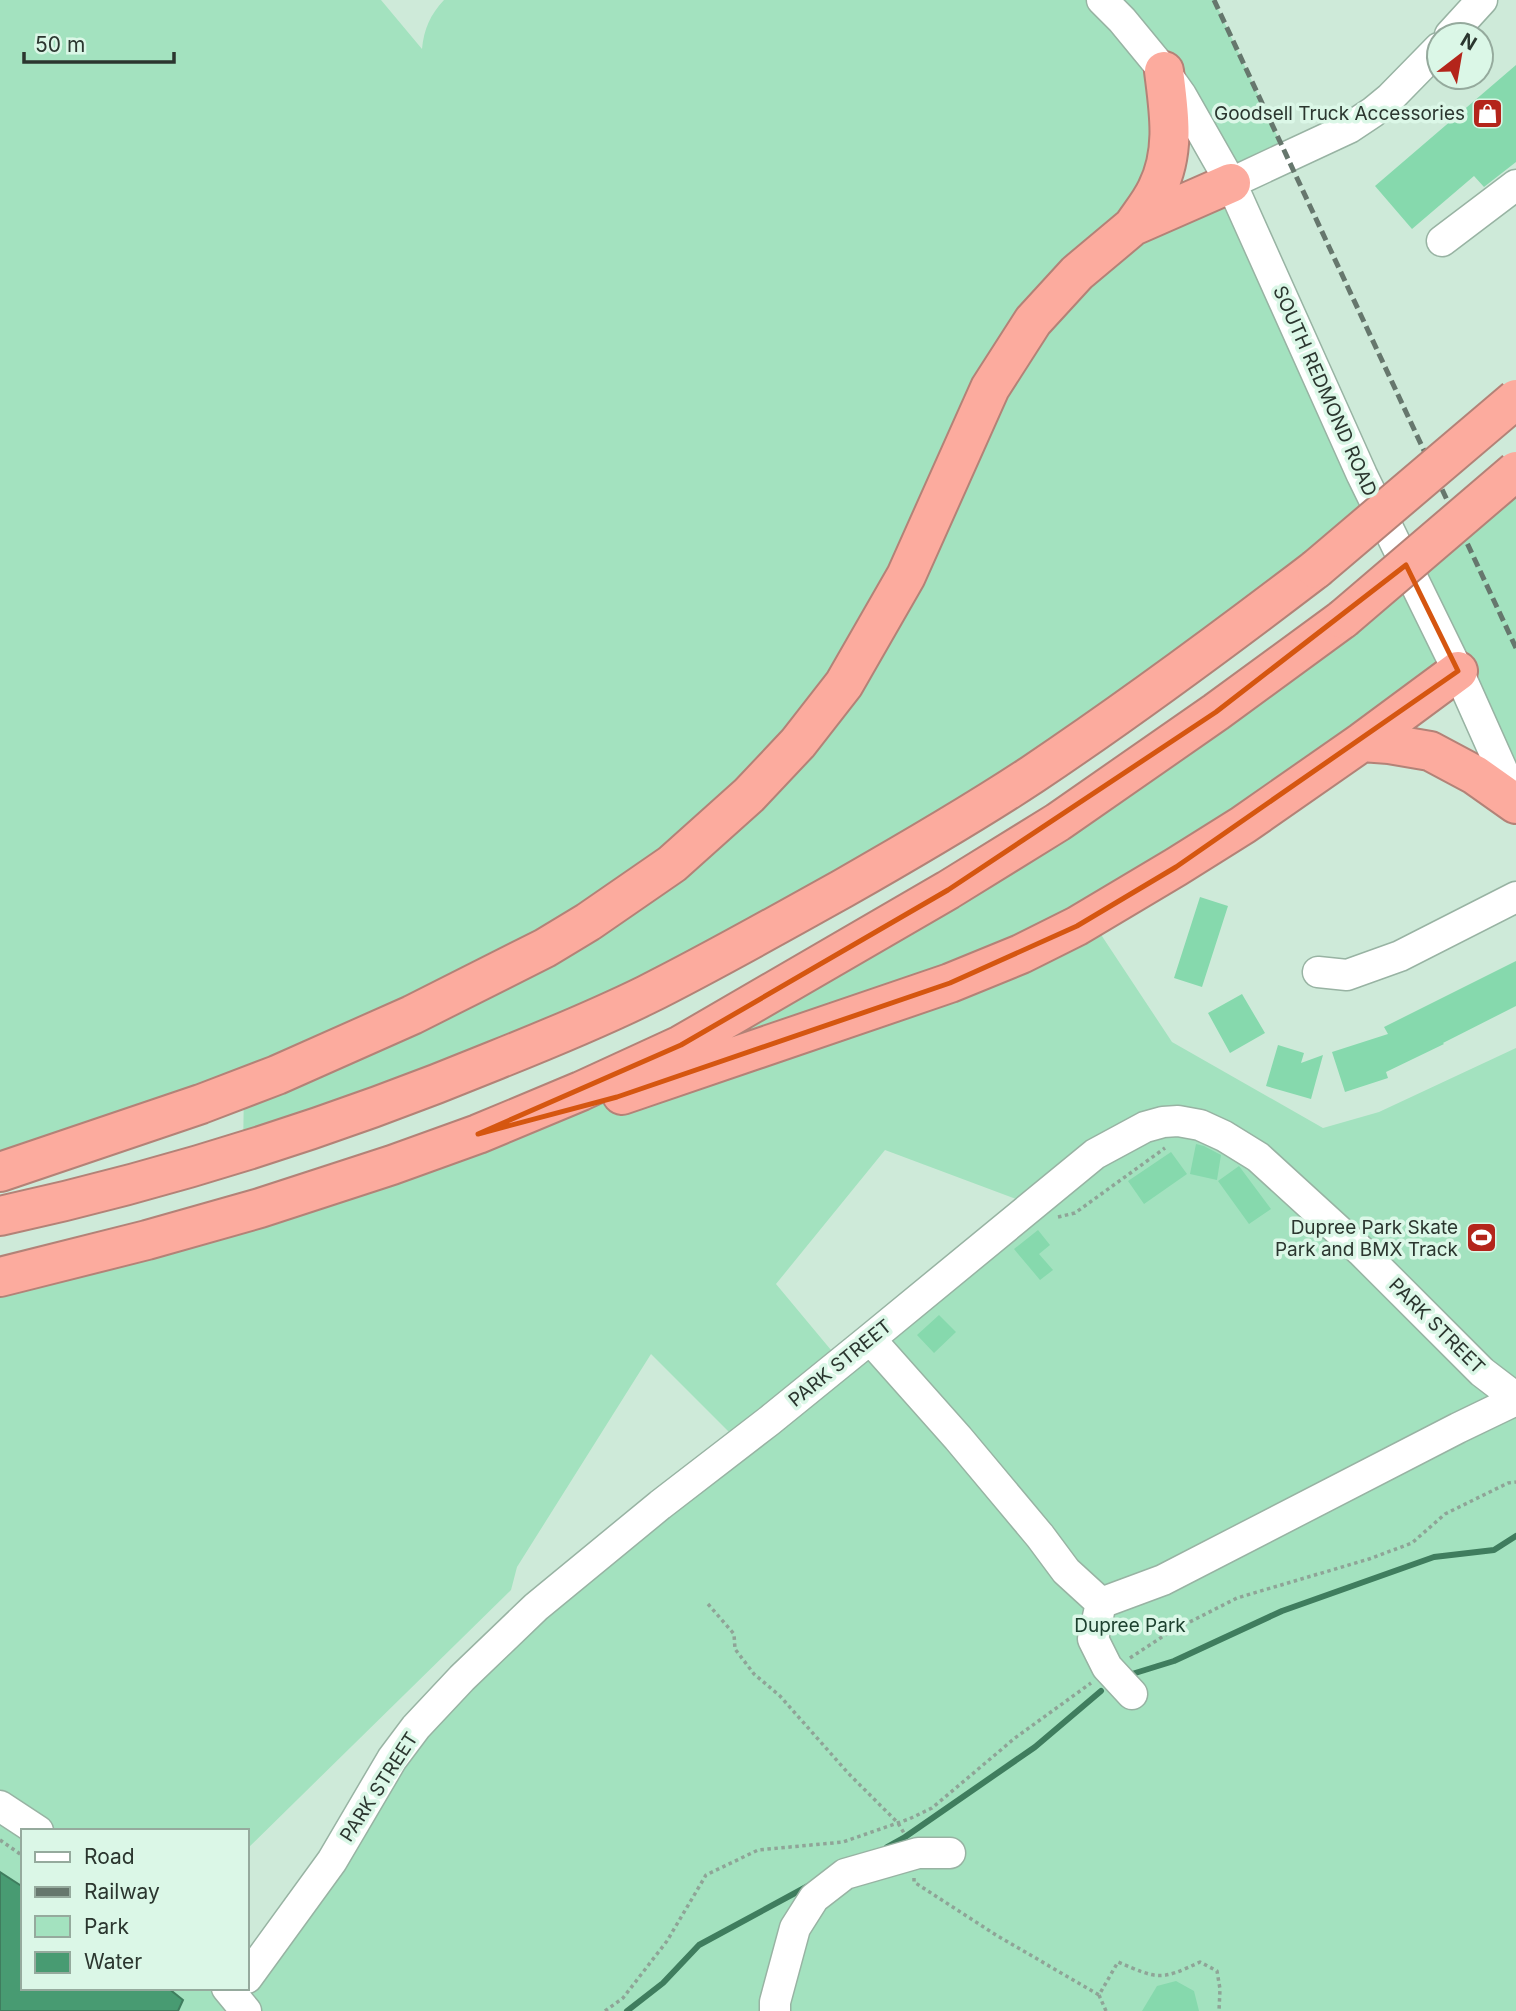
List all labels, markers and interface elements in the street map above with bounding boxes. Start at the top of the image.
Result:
scale bar [24,21,175,65]
north arrow [1425,21,1495,91]
text: N [1456,28,1481,55]
text: 50 m [35,32,85,57]
shop icon: Goodsell Truck Accessories [1471,96,1505,130]
place label: Goodsell Truck Accessories [1214,102,1465,125]
street label: SOUTH REDMOND ROAD [1268,282,1382,500]
place label: Dupree Park Skate Park and BMX Track [1275,1216,1459,1261]
sports icon: Dupree Park Skate Park and BMX Track [1464,1221,1498,1255]
street label: PARK STREET [1384,1273,1490,1379]
street label: PARK STREET [784,1314,896,1412]
park label: Dupree Park [1074,1614,1186,1637]
street label: PARK STREET [335,1728,423,1846]
legend [21,1829,248,1990]
text: Road [84,1844,135,1869]
text: Railway [84,1879,160,1904]
text: Park [84,1914,129,1939]
text: Water [84,1949,142,1974]

